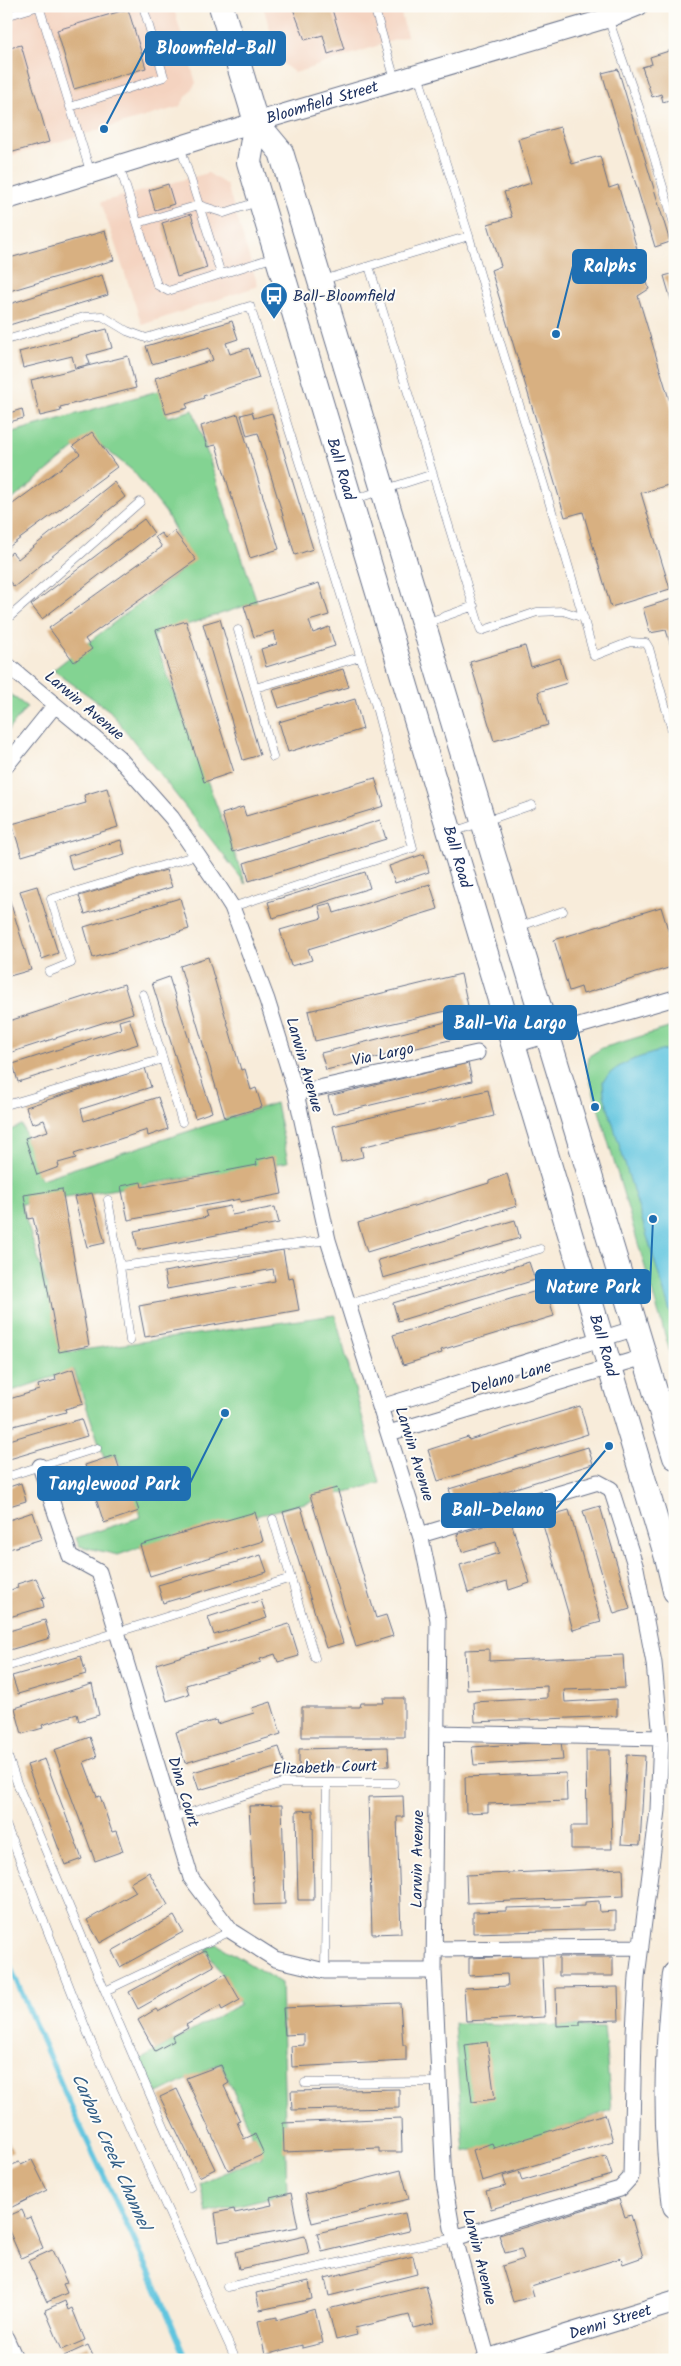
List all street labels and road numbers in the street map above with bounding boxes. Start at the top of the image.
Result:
street label: Bloomfield Street [263,74,382,131]
street label: Ball Road [320,435,362,504]
street label: Larwin Avenue [38,665,130,747]
street label: Ball Road [436,823,479,892]
street label: Larwin Avenue [278,1014,330,1116]
street label: Via Largo [350,1036,416,1074]
street label: Ball Road [582,1311,625,1381]
street label: Delano Lane [468,1355,554,1401]
street label: Larwin Avenue [388,1403,440,1505]
street label: Dina Court [160,1754,206,1831]
street label: Elizabeth Court [272,1754,378,1782]
street label: Larwin Avenue [405,1810,431,1908]
street label: Larwin Avenue [455,2206,503,2308]
street label: Denni Street [566,2297,656,2347]

